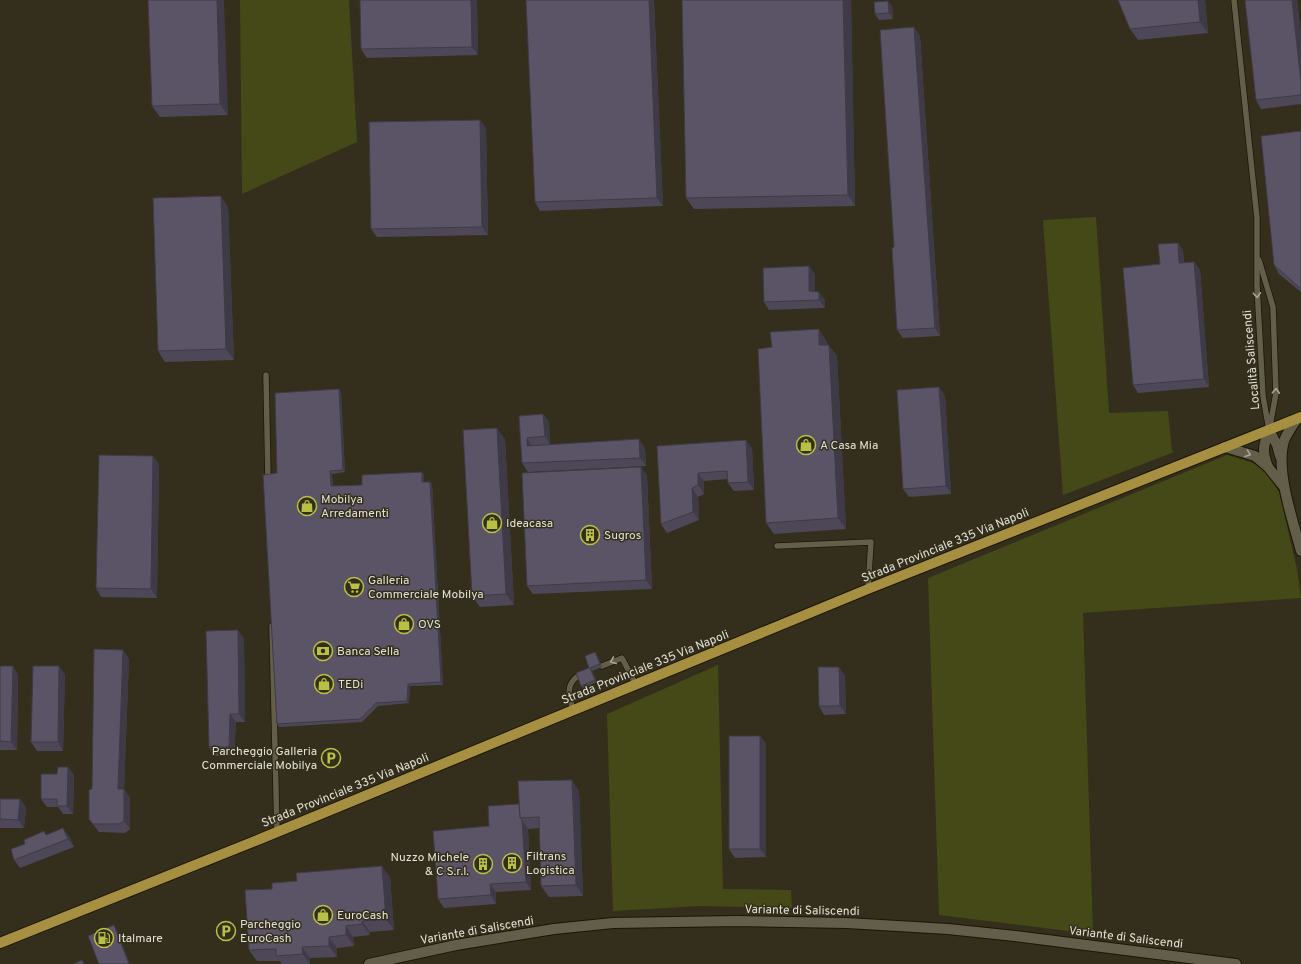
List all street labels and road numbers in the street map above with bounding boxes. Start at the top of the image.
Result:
street label: Località Saliscendi [1240,309,1264,410]
street label: Strada Provinciale 335 Via Napoli [859,505,1031,587]
street label: Strada Provinciale 335 Via Napoli [559,627,731,709]
street label: Strada Provinciale 335 Via Napoli [259,750,431,832]
street label: Variante di Saliscendi [744,902,860,920]
street label: Variante di Saliscendi [419,913,535,949]
street label: Variante di Saliscendi [1068,923,1184,953]

